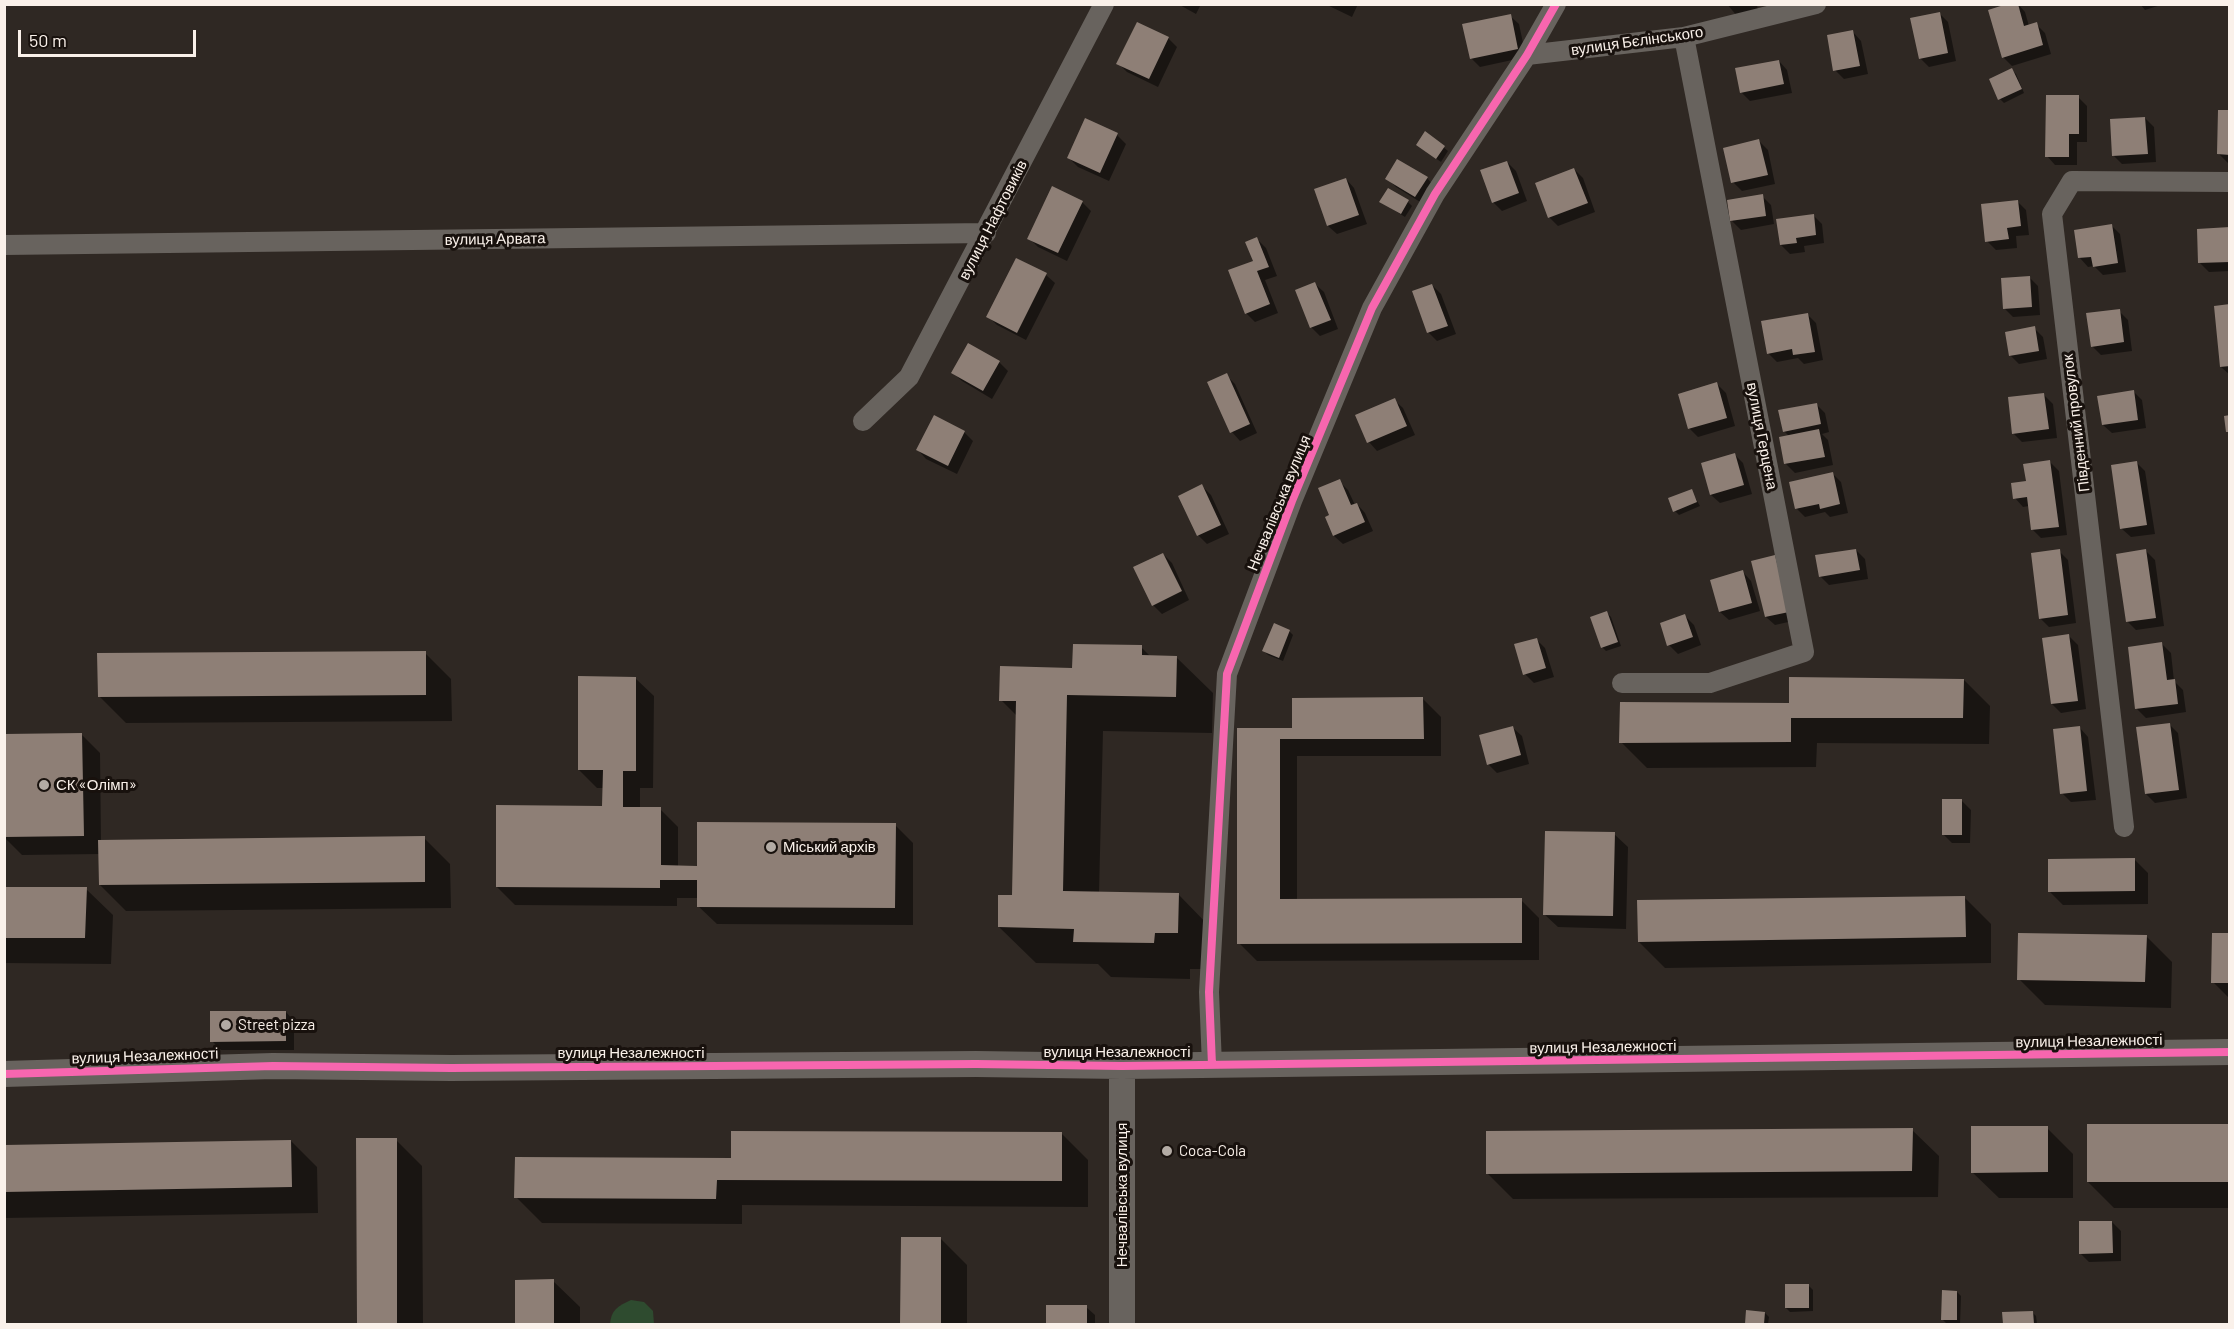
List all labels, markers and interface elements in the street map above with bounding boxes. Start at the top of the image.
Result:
scale bar [21,18,200,56]
street label: вулиця Бєлінського [1570,23,1704,59]
text: 50 m [29,29,67,51]
street label: вулиця Нафтовиків [955,157,1031,283]
street label: вулиця Арвата [444,229,546,249]
street label: Південний провулок [2059,353,2093,493]
street label: вулиця Герцена [1743,381,1781,491]
street label: Нечвалівська вулиця [1244,433,1314,573]
place label: СК «Олімп» [56,776,137,794]
marker: СК «Олімп» [37,778,51,792]
place label: Міський архів [783,838,876,856]
marker: Міський архів [764,840,778,854]
place label: Street pizza [238,1016,315,1034]
marker: Street pizza [219,1018,233,1032]
street label: вулиця Незалежності [2015,1031,2163,1051]
street label: вулиця Незалежності [1529,1037,1677,1057]
street label: вулиця Незалежності [1043,1043,1191,1061]
street label: вулиця Незалежності [71,1044,219,1068]
street label: вулиця Незалежності [557,1044,705,1062]
street label: Нечвалівська вулиця [1113,1123,1131,1267]
place label: Coca-Cola [1179,1142,1246,1160]
marker: Coca-Cola [1160,1144,1174,1158]

